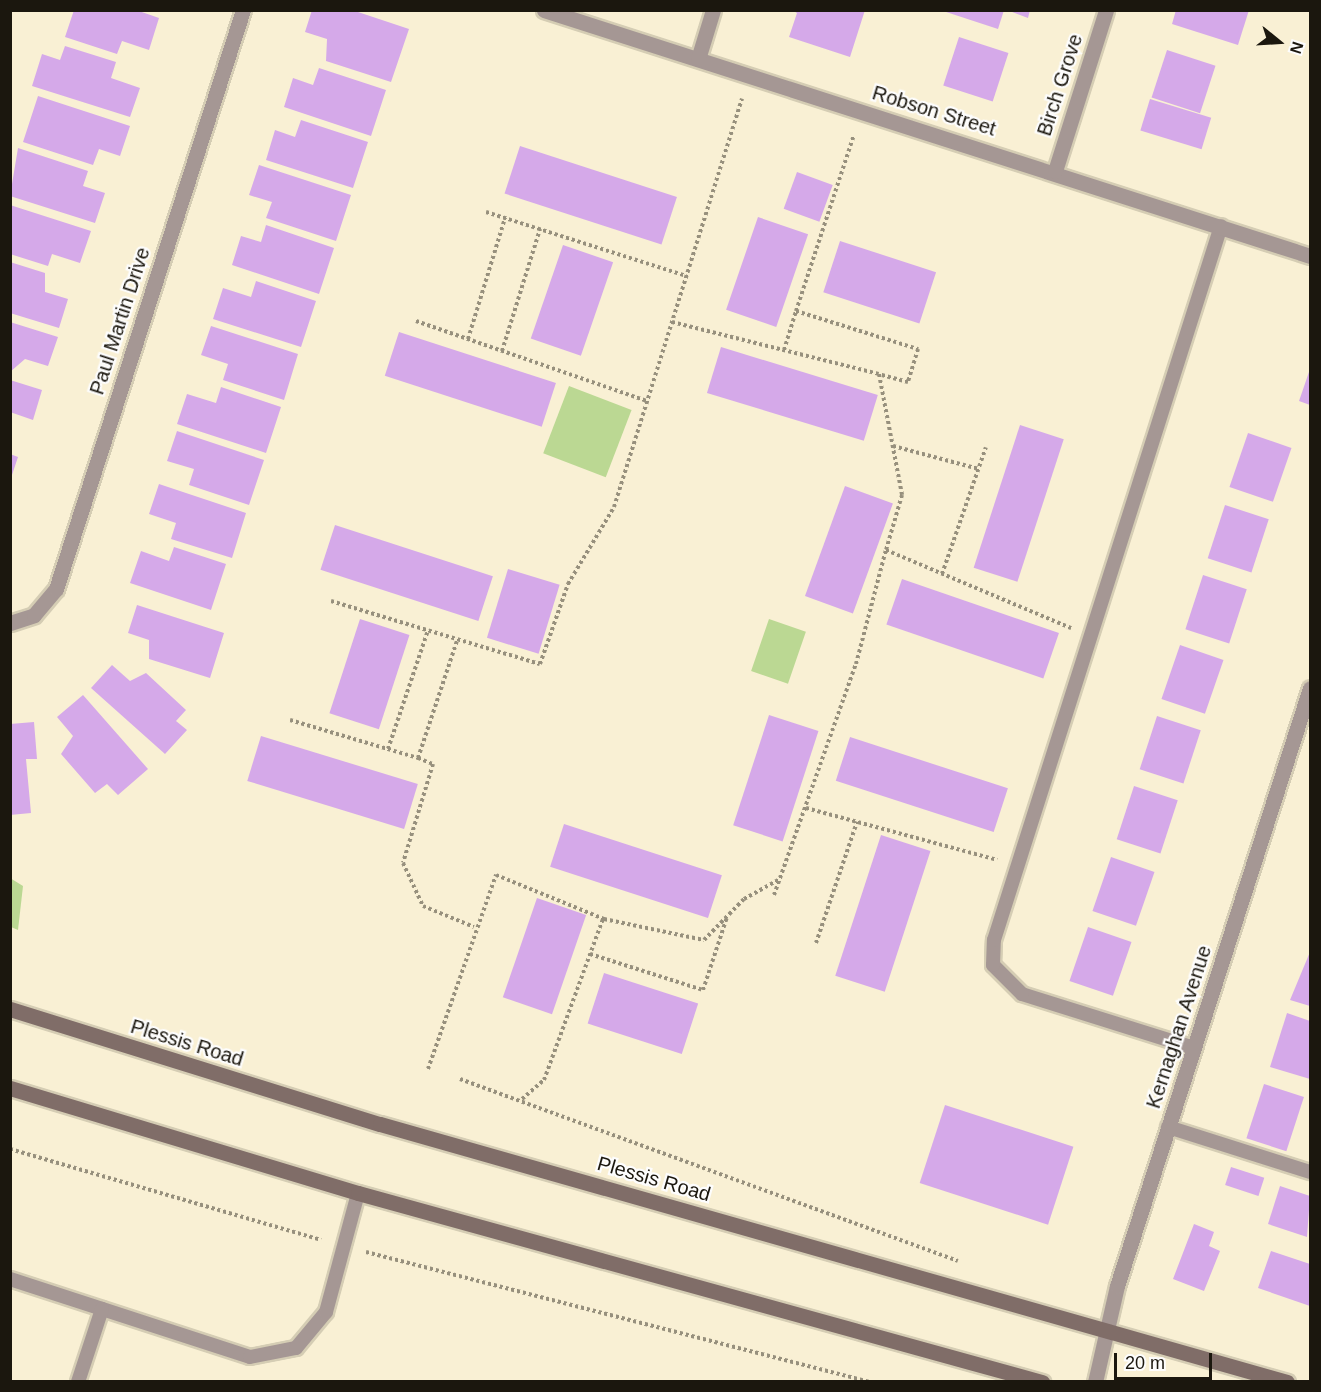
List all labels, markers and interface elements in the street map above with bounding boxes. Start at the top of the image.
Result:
north arrow [1249,12,1309,72]
street label: Birch Grove [1032,31,1088,139]
text: N [1287,40,1306,56]
street label: Robson Street [869,81,999,141]
street label: Paul Martin Drive [85,244,155,398]
street label: Kernaghan Avenue [1141,942,1217,1112]
street label: Plessis Road [128,1014,246,1072]
street label: Plessis Road [595,1151,713,1207]
scale bar [1117,1341,1214,1379]
text: 20 m [1125,1353,1165,1373]

